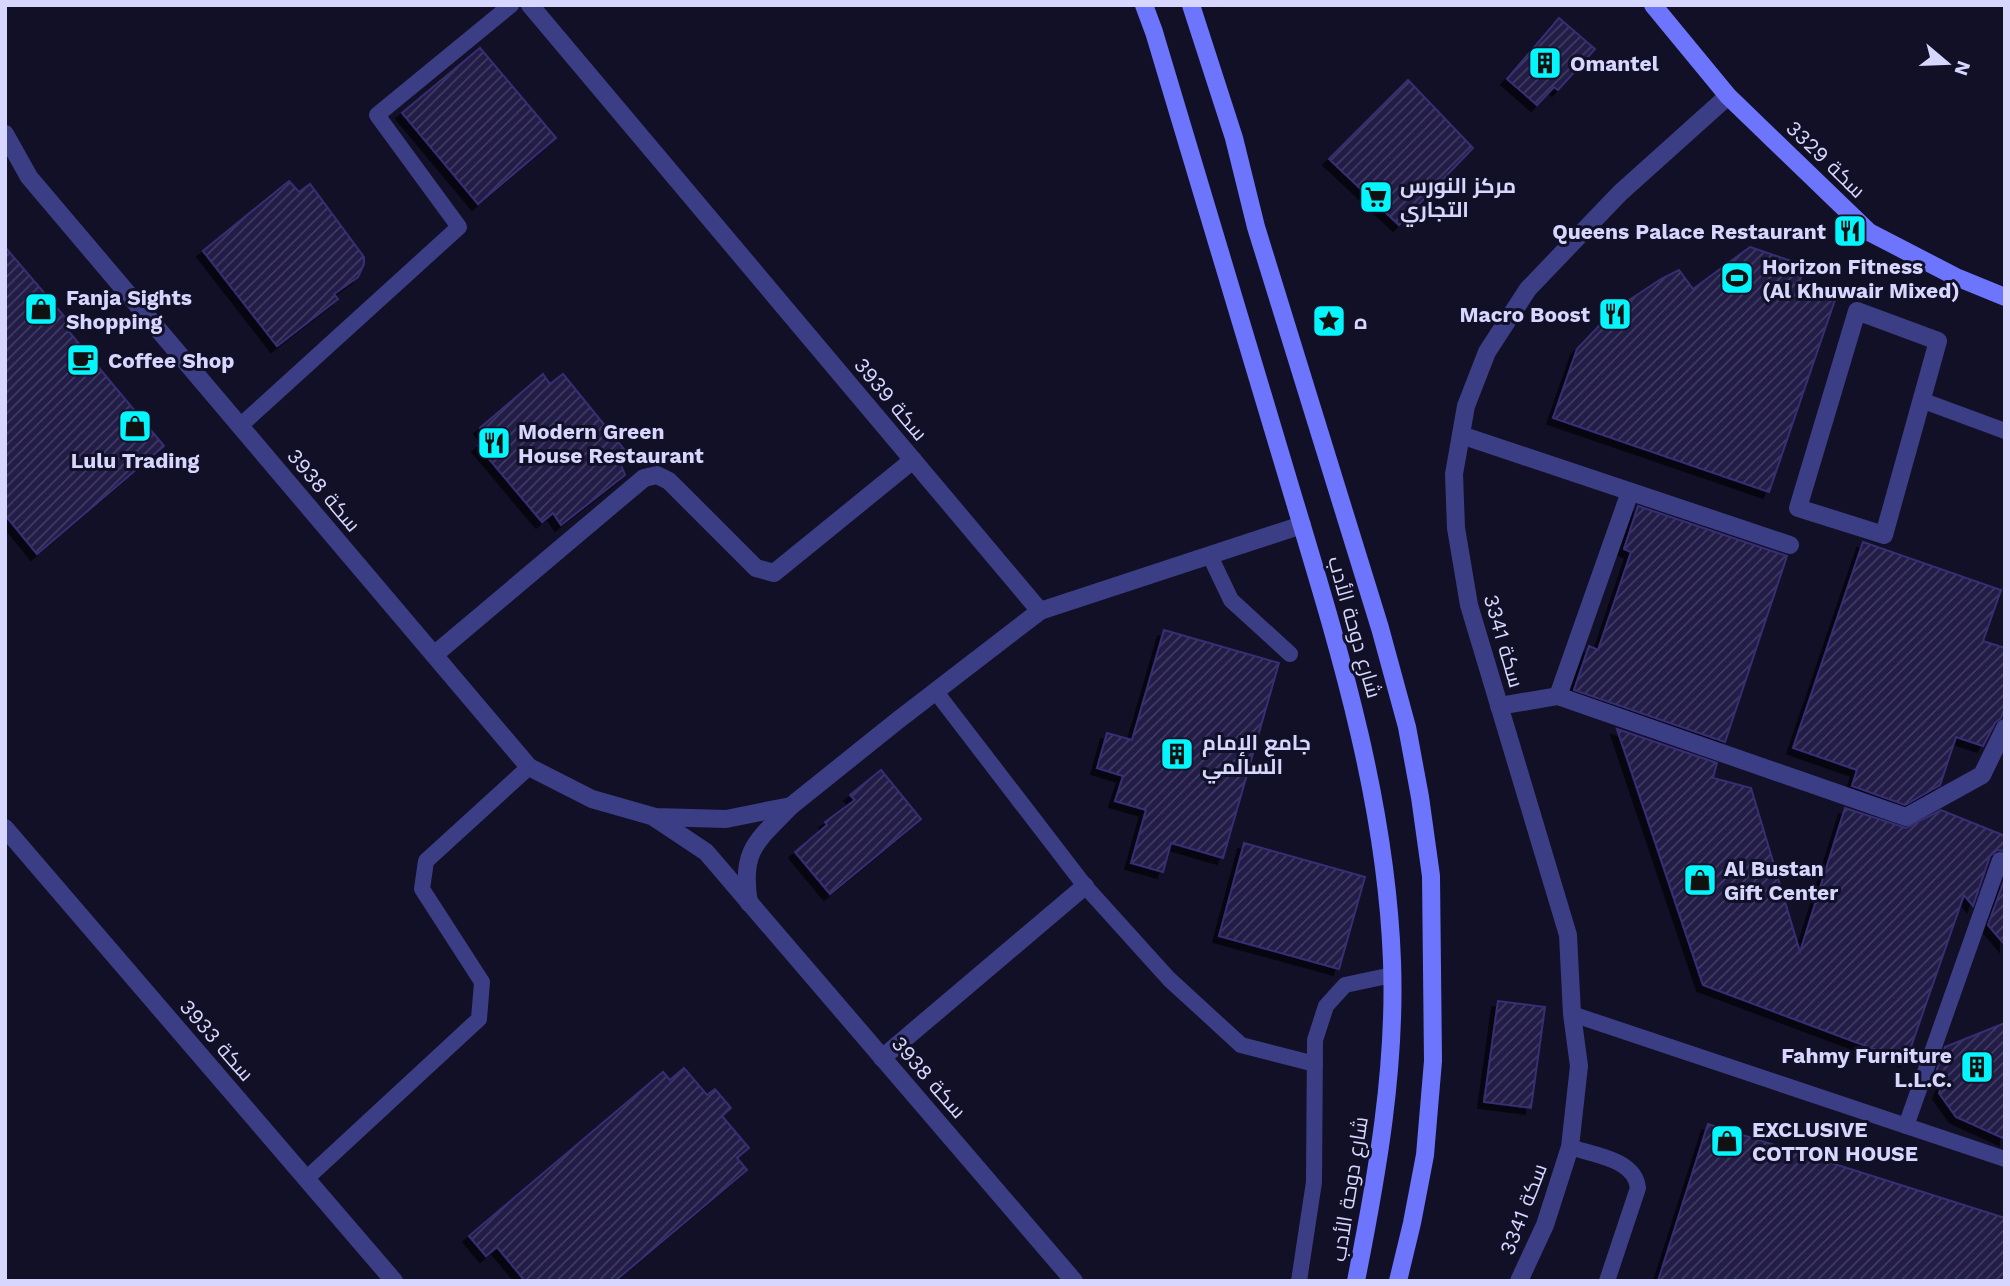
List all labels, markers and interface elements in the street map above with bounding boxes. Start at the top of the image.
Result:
north arrow [1912,28,1982,98]
building icon: Omantel [1526,44,1564,82]
place label: Omantel [1570,51,1659,76]
text: N [1949,58,1976,79]
street label: سكة 3329 [1781,115,1871,203]
place label: مركز النورس التجاري [1400,173,1516,227]
supermarket icon: مركز النورس التجاري [1357,178,1395,216]
restaurant icon: Queens Palace Restaurant [1831,212,1869,250]
place label: Queens Palace Restaurant [1552,219,1826,244]
place label: Horizon Fitness (Al Khuwair Mixed) [1762,254,1960,303]
sports icon: Horizon Fitness (Al Khuwair Mixed) [1718,259,1756,297]
place label: Fanja Sights Shopping [66,285,192,334]
shop icon: Fanja Sights Shopping [22,290,60,328]
restaurant icon: Macro Boost [1596,295,1634,333]
place icon: ه [1310,302,1348,340]
place label: Macro Boost [1460,302,1590,327]
place label: ه [1354,309,1367,334]
cafe icon: Coffee Shop [64,341,102,379]
place label: Coffee Shop [108,348,234,373]
street label: سكة 3939 [849,352,933,446]
shop icon: Lulu Trading [116,407,154,445]
place label: Modern Green House Restaurant [518,419,704,468]
restaurant icon: Modern Green House Restaurant [475,424,513,462]
street label: سكة 3938 [282,443,366,537]
place label: Lulu Trading [71,448,199,473]
street label: شارع دوحة الأدب [1321,553,1387,701]
street label: سكة 3341 [1479,592,1529,690]
place label: جامع الإمام السالمي [1202,730,1311,784]
building icon: جامع الإمام السالمي [1158,735,1196,773]
place label: Al Bustan Gift Center [1724,856,1838,905]
shop icon: Al Bustan Gift Center [1681,861,1719,899]
street label: سكة 3933 [175,994,259,1086]
street label: سكة 3938 [887,1031,971,1123]
place label: Fahmy Furniture L.L.C. [1781,1043,1952,1092]
building icon: Fahmy Furniture L.L.C. [1958,1048,1996,1086]
street label: شارع دوحة الأدب [1325,1115,1375,1264]
place label: EXCLUSIVE COTTON HOUSE [1752,1117,1918,1166]
shop icon: EXCLUSIVE COTTON HOUSE [1708,1122,1746,1160]
street label: سكة 3341 [1494,1160,1552,1258]

